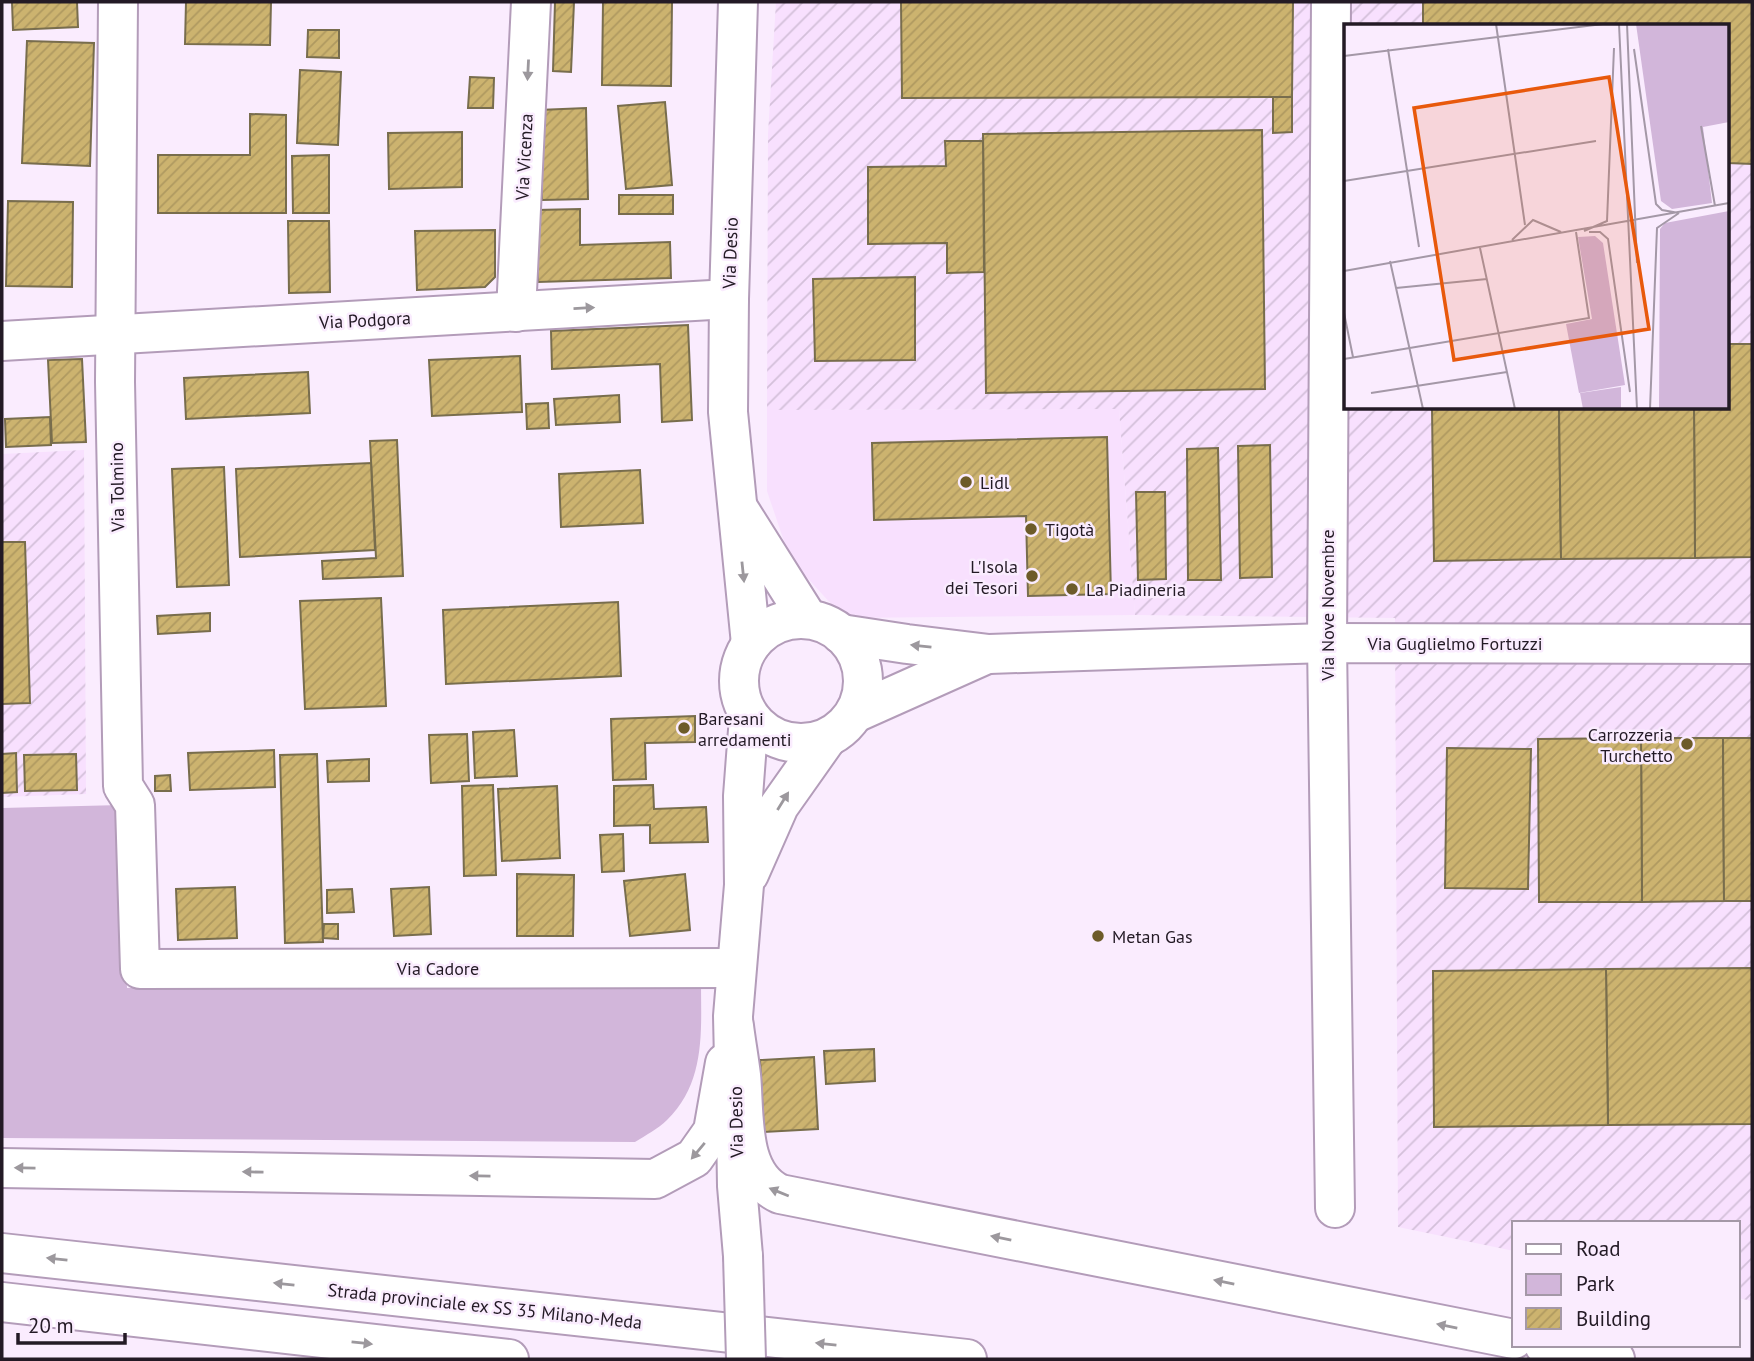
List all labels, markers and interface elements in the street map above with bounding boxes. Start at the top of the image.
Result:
inset map [1344,24,1730,410]
one-way arrow [522,59,533,81]
street label: Via Vicenza [510,113,538,202]
street label: Via Desio [717,217,743,290]
one-way arrow [573,302,595,313]
street label: Via Podgora [318,306,411,334]
street label: Via Tolmino [105,442,129,533]
place label: Lidl [980,471,1010,494]
marker: Lidl [958,474,974,490]
place label: Tigotà [1045,518,1094,541]
marker: Tigotà [1023,521,1039,537]
street label: Via Nove Novembre [1316,529,1339,682]
place label: L'Isola dei Tesori [945,555,1018,599]
one-way arrow [738,562,749,584]
marker: L'Isola dei Tesori [1024,568,1040,584]
place label: La Piadineria [1086,578,1186,601]
marker: La Piadineria [1064,581,1080,597]
street label: Via Guglielmo Fortuzzi [1366,632,1543,655]
one-way arrow [910,640,932,651]
place label: Baresani arredamenti [698,707,791,751]
marker: Baresani arredamenti [676,720,692,736]
place label: Carrozzeria Turchetto [1588,723,1673,767]
marker: Carrozzeria Turchetto [1679,736,1695,752]
one-way arrow [777,792,790,811]
place label: Metan Gas [1112,925,1193,948]
marker: Metan Gas [1090,928,1106,944]
street label: Via Cadore [396,957,479,980]
street label: Via Desio [724,1086,748,1159]
one-way arrow [691,1142,706,1159]
one-way arrow [14,1162,36,1174]
one-way arrow [241,1166,263,1178]
one-way arrow [469,1170,491,1182]
one-way arrow [768,1186,789,1197]
legend [1512,1221,1740,1347]
one-way arrow [990,1232,1012,1243]
text: Road [1576,1235,1620,1262]
one-way arrow [46,1253,68,1264]
text: Park [1576,1270,1615,1297]
one-way arrow [1213,1276,1235,1287]
one-way arrow [272,1278,294,1289]
street label: Strada provinciale ex SS 35 Milano-Meda [327,1278,643,1334]
scale bar [18,1302,124,1346]
text: Building [1576,1305,1651,1332]
text: 20 m [28,1312,74,1339]
one-way arrow [1436,1320,1458,1331]
one-way arrow [351,1337,373,1348]
one-way arrow [815,1338,837,1349]

